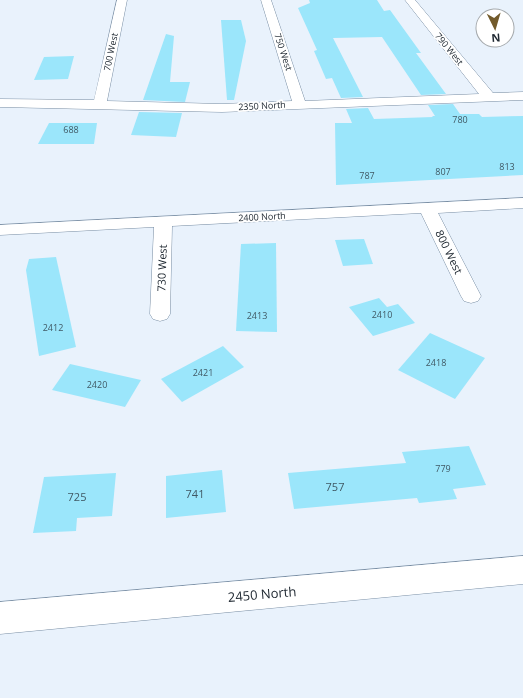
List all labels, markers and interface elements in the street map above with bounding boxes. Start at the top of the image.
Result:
north arrow [475,8,515,48]
street label: 790 West [432,30,467,68]
street label: 750 West [271,31,296,72]
text: N [491,31,501,46]
street label: 700 West [100,32,121,72]
street label: 2350 North [238,98,286,113]
house number: 780 [452,113,468,126]
house number: 688 [63,123,79,136]
house number: 813 [499,160,515,173]
house number: 807 [435,165,451,178]
house number: 787 [359,169,375,182]
street label: 2400 North [238,209,286,224]
street label: 800 West [432,227,467,276]
street label: 730 West [153,244,170,292]
house number: 2410 [372,308,392,321]
house number: 2413 [247,309,267,322]
house number: 2412 [43,321,63,334]
house number: 2418 [426,356,446,369]
house number: 2421 [193,366,213,379]
house number: 2420 [87,378,107,391]
house number: 779 [435,462,451,475]
house number: 757 [326,479,344,494]
house number: 741 [186,486,204,501]
house number: 725 [68,489,86,504]
street label: 2450 North [227,582,297,606]

